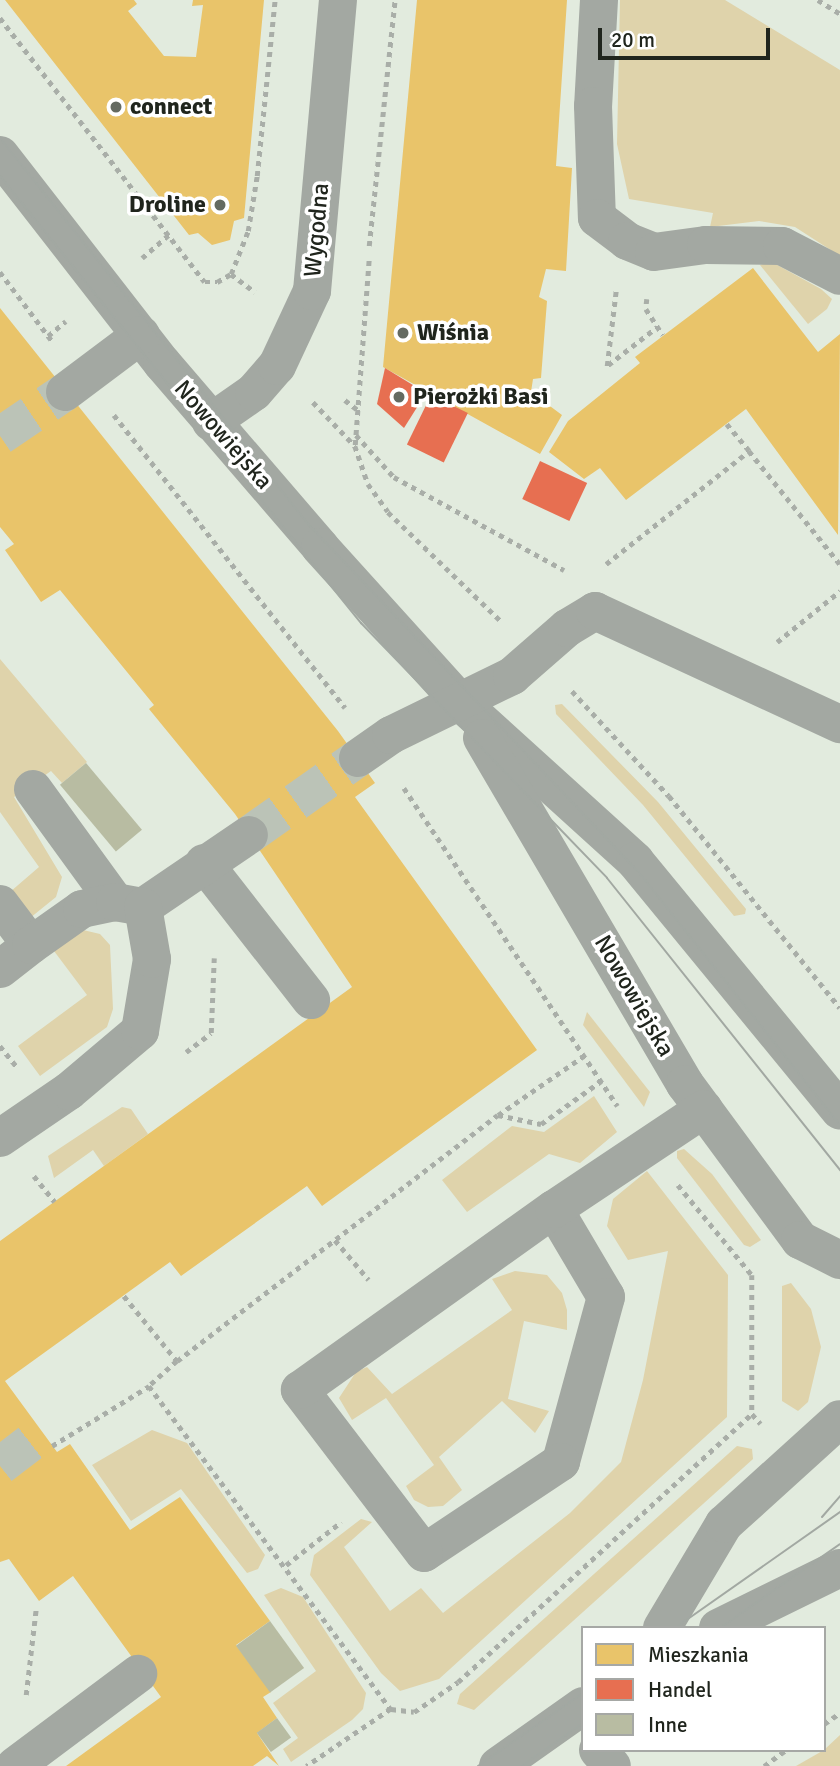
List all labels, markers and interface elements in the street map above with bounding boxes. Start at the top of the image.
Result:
scale bar [602,14,774,58]
text: 20 m [611,27,655,53]
place label: connect [130,93,212,121]
marker: connect [108,99,124,115]
street label: Wygodna [299,182,335,278]
place label: Droline [129,191,206,219]
marker: Droline [212,197,228,213]
place label: Wiśnia [417,319,489,347]
marker: Wiśnia [395,325,411,341]
street label: Nowowiejska [168,374,278,496]
place label: Pierożki Basi [413,383,548,411]
marker: Pierożki Basi [391,389,407,405]
street label: Nowowiejska [588,930,680,1062]
legend [581,1626,826,1752]
text: Mieszkania [648,1642,749,1668]
text: Handel [648,1677,712,1703]
text: Inne [648,1712,688,1738]

